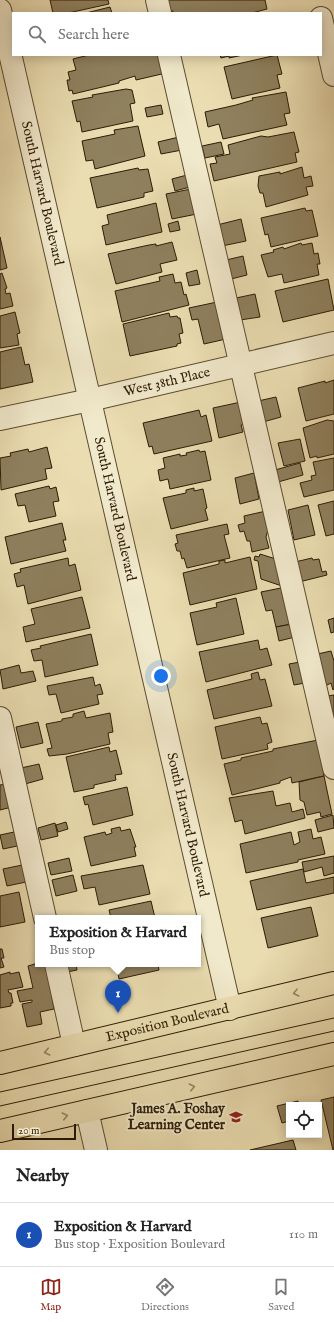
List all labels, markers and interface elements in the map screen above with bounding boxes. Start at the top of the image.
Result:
search box [12,12,322,56]
icon: search [26,23,48,45]
text: Search here [58,25,129,44]
street label: South Harvard Boulevard [17,119,68,268]
street label: West 38th Place [122,363,213,401]
street label: South Harvard Boulevard [90,435,140,583]
your location [151,666,171,686]
street label: South Harvard Boulevard [162,751,213,899]
popup [35,915,201,967]
text: Exposition & Harvard [49,923,187,942]
text: Bus stop [49,942,95,959]
pin: 1 [105,980,131,1013]
one-way arrow [293,988,299,996]
street label: Exposition Boulevard [104,999,231,1046]
one-way arrow [44,1047,50,1055]
one-way arrow [189,1083,195,1091]
place label: James A. Foshay Learning Center [128,1100,226,1134]
map controls [286,1102,322,1138]
button: locate [286,1102,322,1138]
school or university icon: James A. Foshay Learning Center [228,1109,244,1125]
one-way arrow [62,1112,68,1120]
scale bar [12,1122,76,1141]
text: 20 m [18,1124,39,1138]
text: Nearby [16,1166,69,1187]
text: Exposition & Harvard [54,1217,192,1236]
text: 1 [27,1226,31,1243]
text: 110 m [289,1226,318,1243]
text: Bus stop · Exposition Boulevard [54,1236,225,1253]
tab: Map [40,1276,62,1314]
tab: Directions [141,1276,189,1314]
tab: Saved [268,1276,294,1314]

